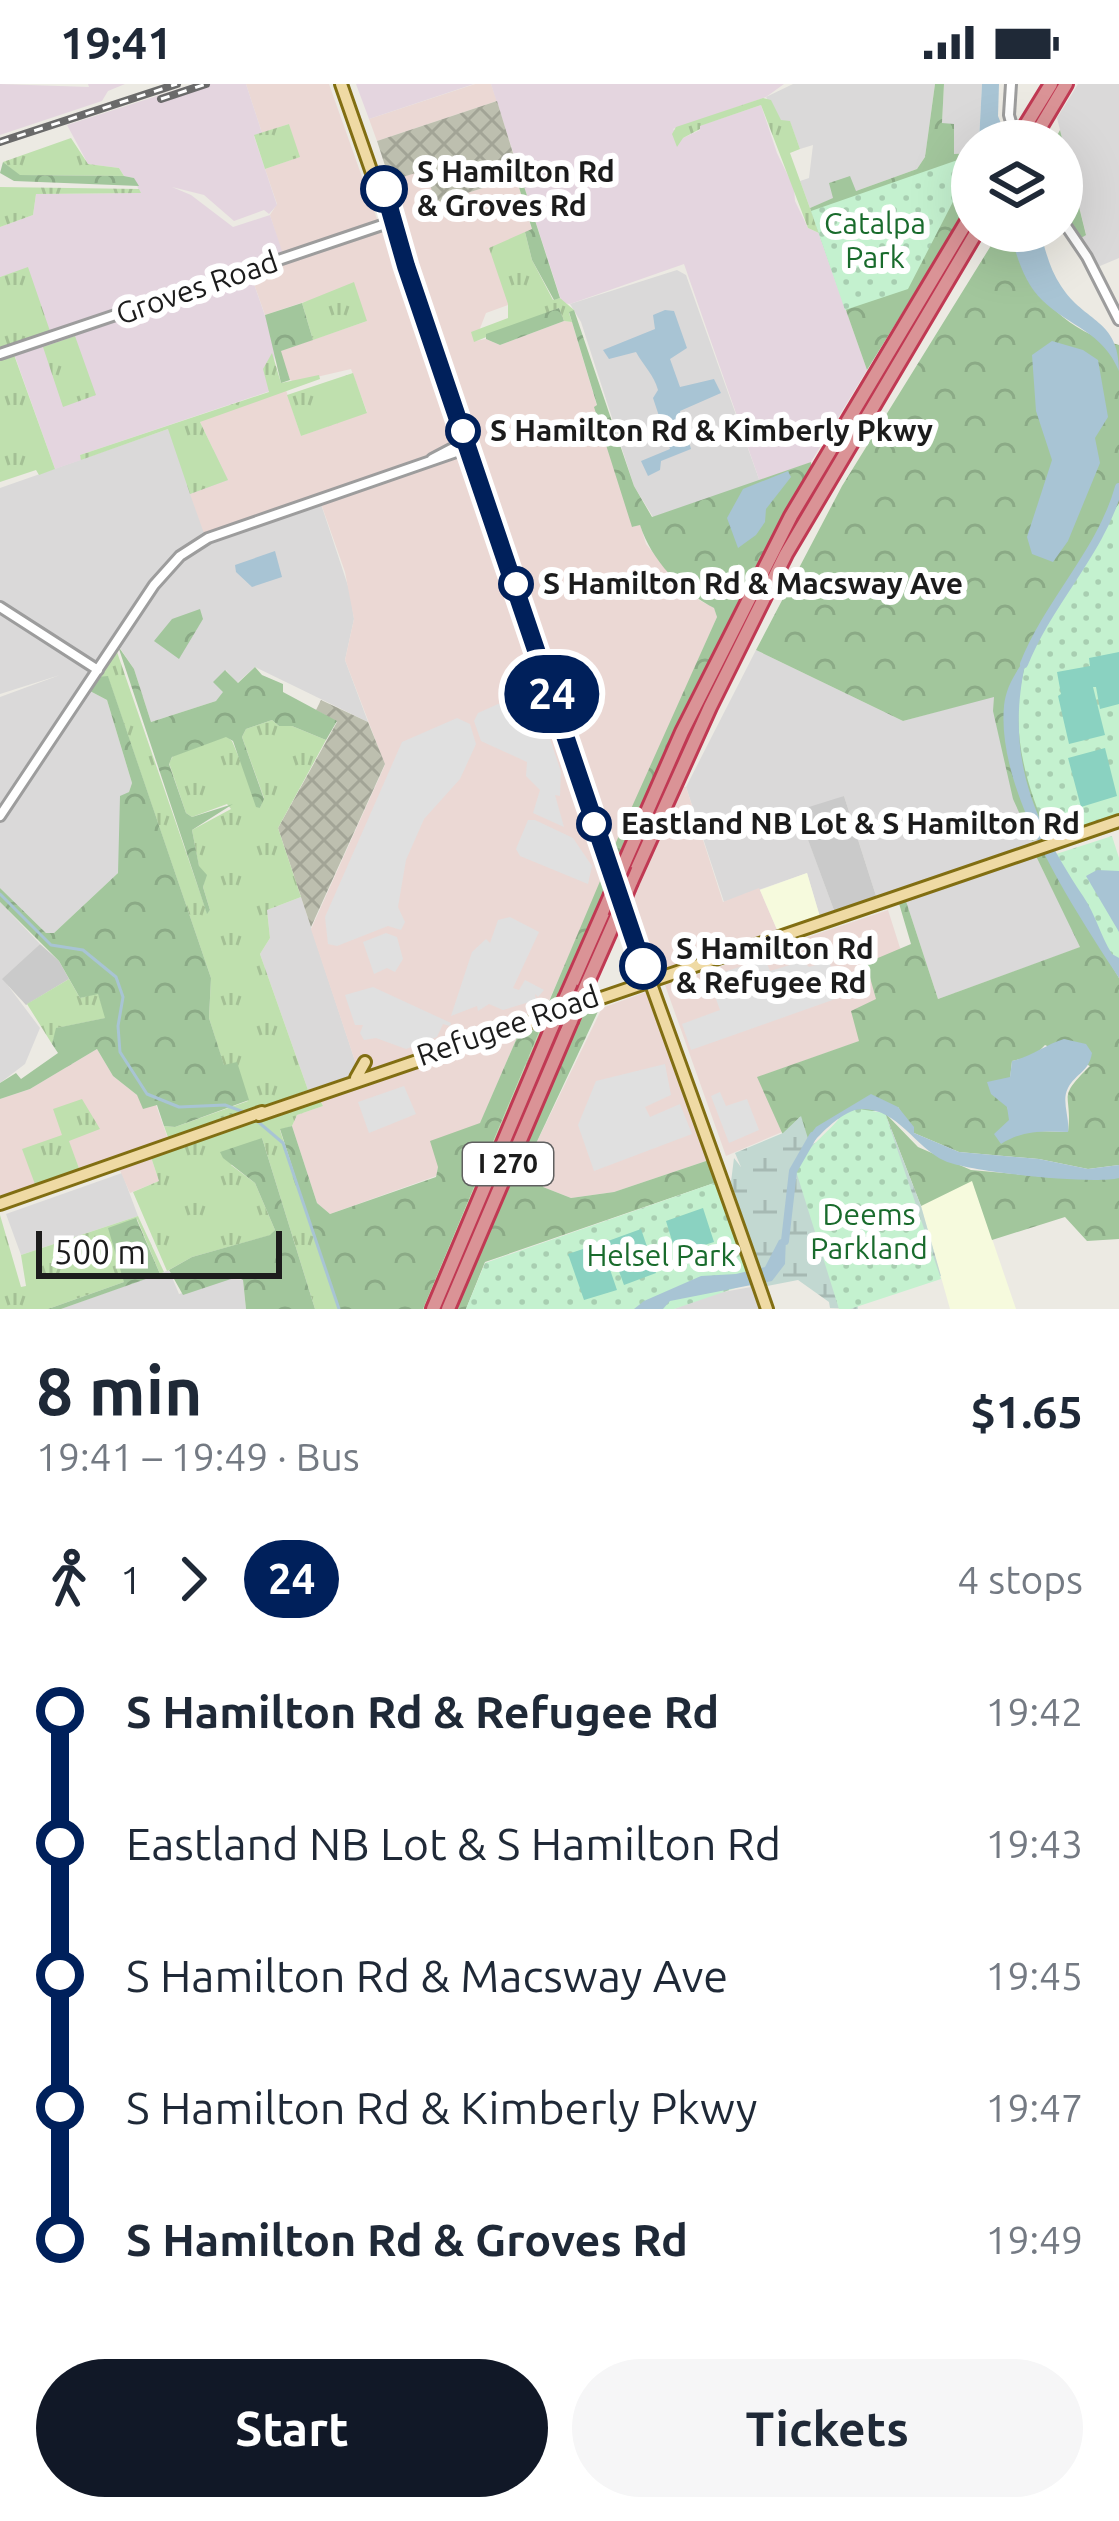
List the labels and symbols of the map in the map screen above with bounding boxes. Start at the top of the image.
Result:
place label: S Hamilton Rd & Groves Rd [417,154,615,222]
marker: S Hamilton Rd & Groves Rd [362,167,406,211]
park label: Catalpa Park [824,206,926,274]
street label: Groves Road [111,243,282,331]
place label: S Hamilton Rd & Kimberly Pkwy [490,413,933,447]
marker: S Hamilton Rd & Kimberly Pkwy [447,415,479,447]
place label: S Hamilton Rd & Macsway Ave [543,566,963,600]
marker: S Hamilton Rd & Macsway Ave [500,568,532,600]
line badge: 24 [498,655,606,733]
place label: Eastland NB Lot & S Hamilton Rd [621,806,1080,840]
marker: Eastland NB Lot & S Hamilton Rd [578,808,610,840]
place label: S Hamilton Rd & Refugee Rd [676,931,874,999]
marker: S Hamilton Rd & Refugee Rd [621,944,665,988]
street label: Refugee Road [412,978,603,1072]
road number: I 270 [463,1143,553,1185]
park label: Deems Parkland [810,1197,928,1265]
scale bar [36,1225,282,1278]
park label: Helsel Park [586,1238,736,1272]

